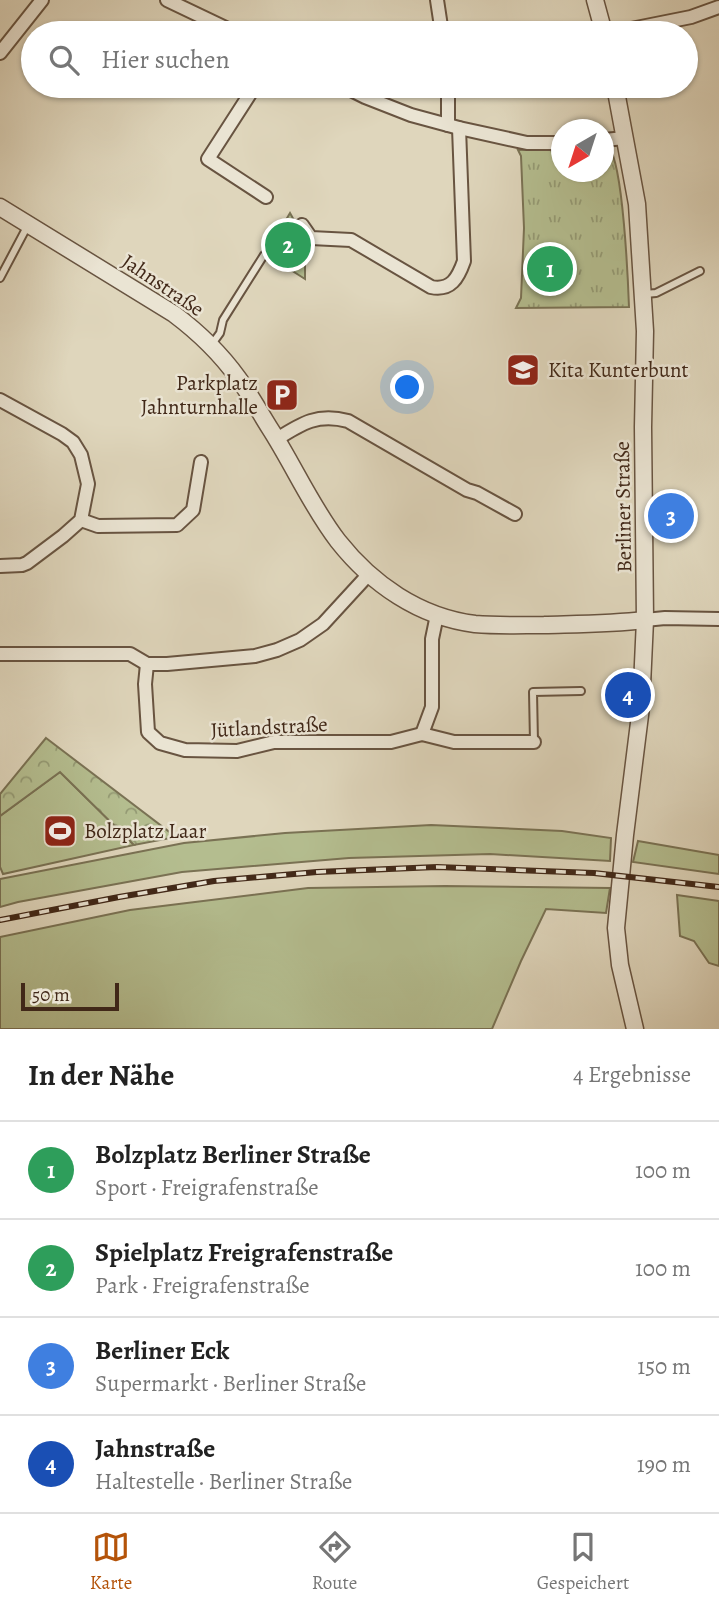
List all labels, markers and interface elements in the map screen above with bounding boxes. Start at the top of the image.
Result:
search box [21,21,698,98]
icon: search [45,41,83,79]
text: Hier suchen [101,42,230,77]
north arrow [551,119,614,182]
pin: 2 [265,219,311,271]
pin: 1 [527,243,573,295]
street label: Jahnstraße [116,247,210,323]
school or university icon: Kita Kunterbunt [504,351,542,389]
place label: Kita Kunterbunt [548,356,689,384]
place label: Parkplatz Jahnturnhalle [141,369,258,421]
your location [390,370,424,404]
parking icon: Parkplatz Jahnturnhalle [263,376,301,414]
street label: Berliner Straße [608,441,638,573]
pin: 3 [648,490,694,542]
pin: 4 [605,669,651,721]
street label: Jütlandstraße [210,710,328,744]
sports icon: Bolzplatz Laar [41,812,79,850]
place label: Bolzplatz Laar [84,817,207,845]
scale bar [21,980,119,1012]
text: 50 m [32,982,70,1008]
text: In der Nähe [28,1055,174,1095]
text: 4 Ergebnisse [573,1059,691,1090]
text: Bolzplatz Berliner Straße [95,1137,371,1172]
text: 1 [47,1155,55,1186]
text: 100 m [635,1155,691,1186]
text: Sport · Freigrafenstraße [95,1172,318,1203]
text: Spielplatz Freigrafenstraße [95,1235,393,1270]
text: 2 [45,1253,57,1284]
text: 100 m [635,1253,691,1284]
text: Park · Freigrafenstraße [95,1270,309,1301]
text: Berliner Eck [95,1333,229,1368]
text: 3 [46,1351,56,1382]
text: 150 m [637,1351,691,1382]
text: Supermarkt · Berliner Straße [95,1368,366,1399]
text: Jahnstraße [95,1431,215,1466]
text: 4 [46,1449,56,1480]
text: 190 m [637,1449,691,1480]
text: Haltestelle · Berliner Straße [95,1466,352,1497]
tab: Karte [90,1528,132,1596]
tab: Route [312,1528,357,1596]
tab: Gespeichert [537,1528,629,1596]

